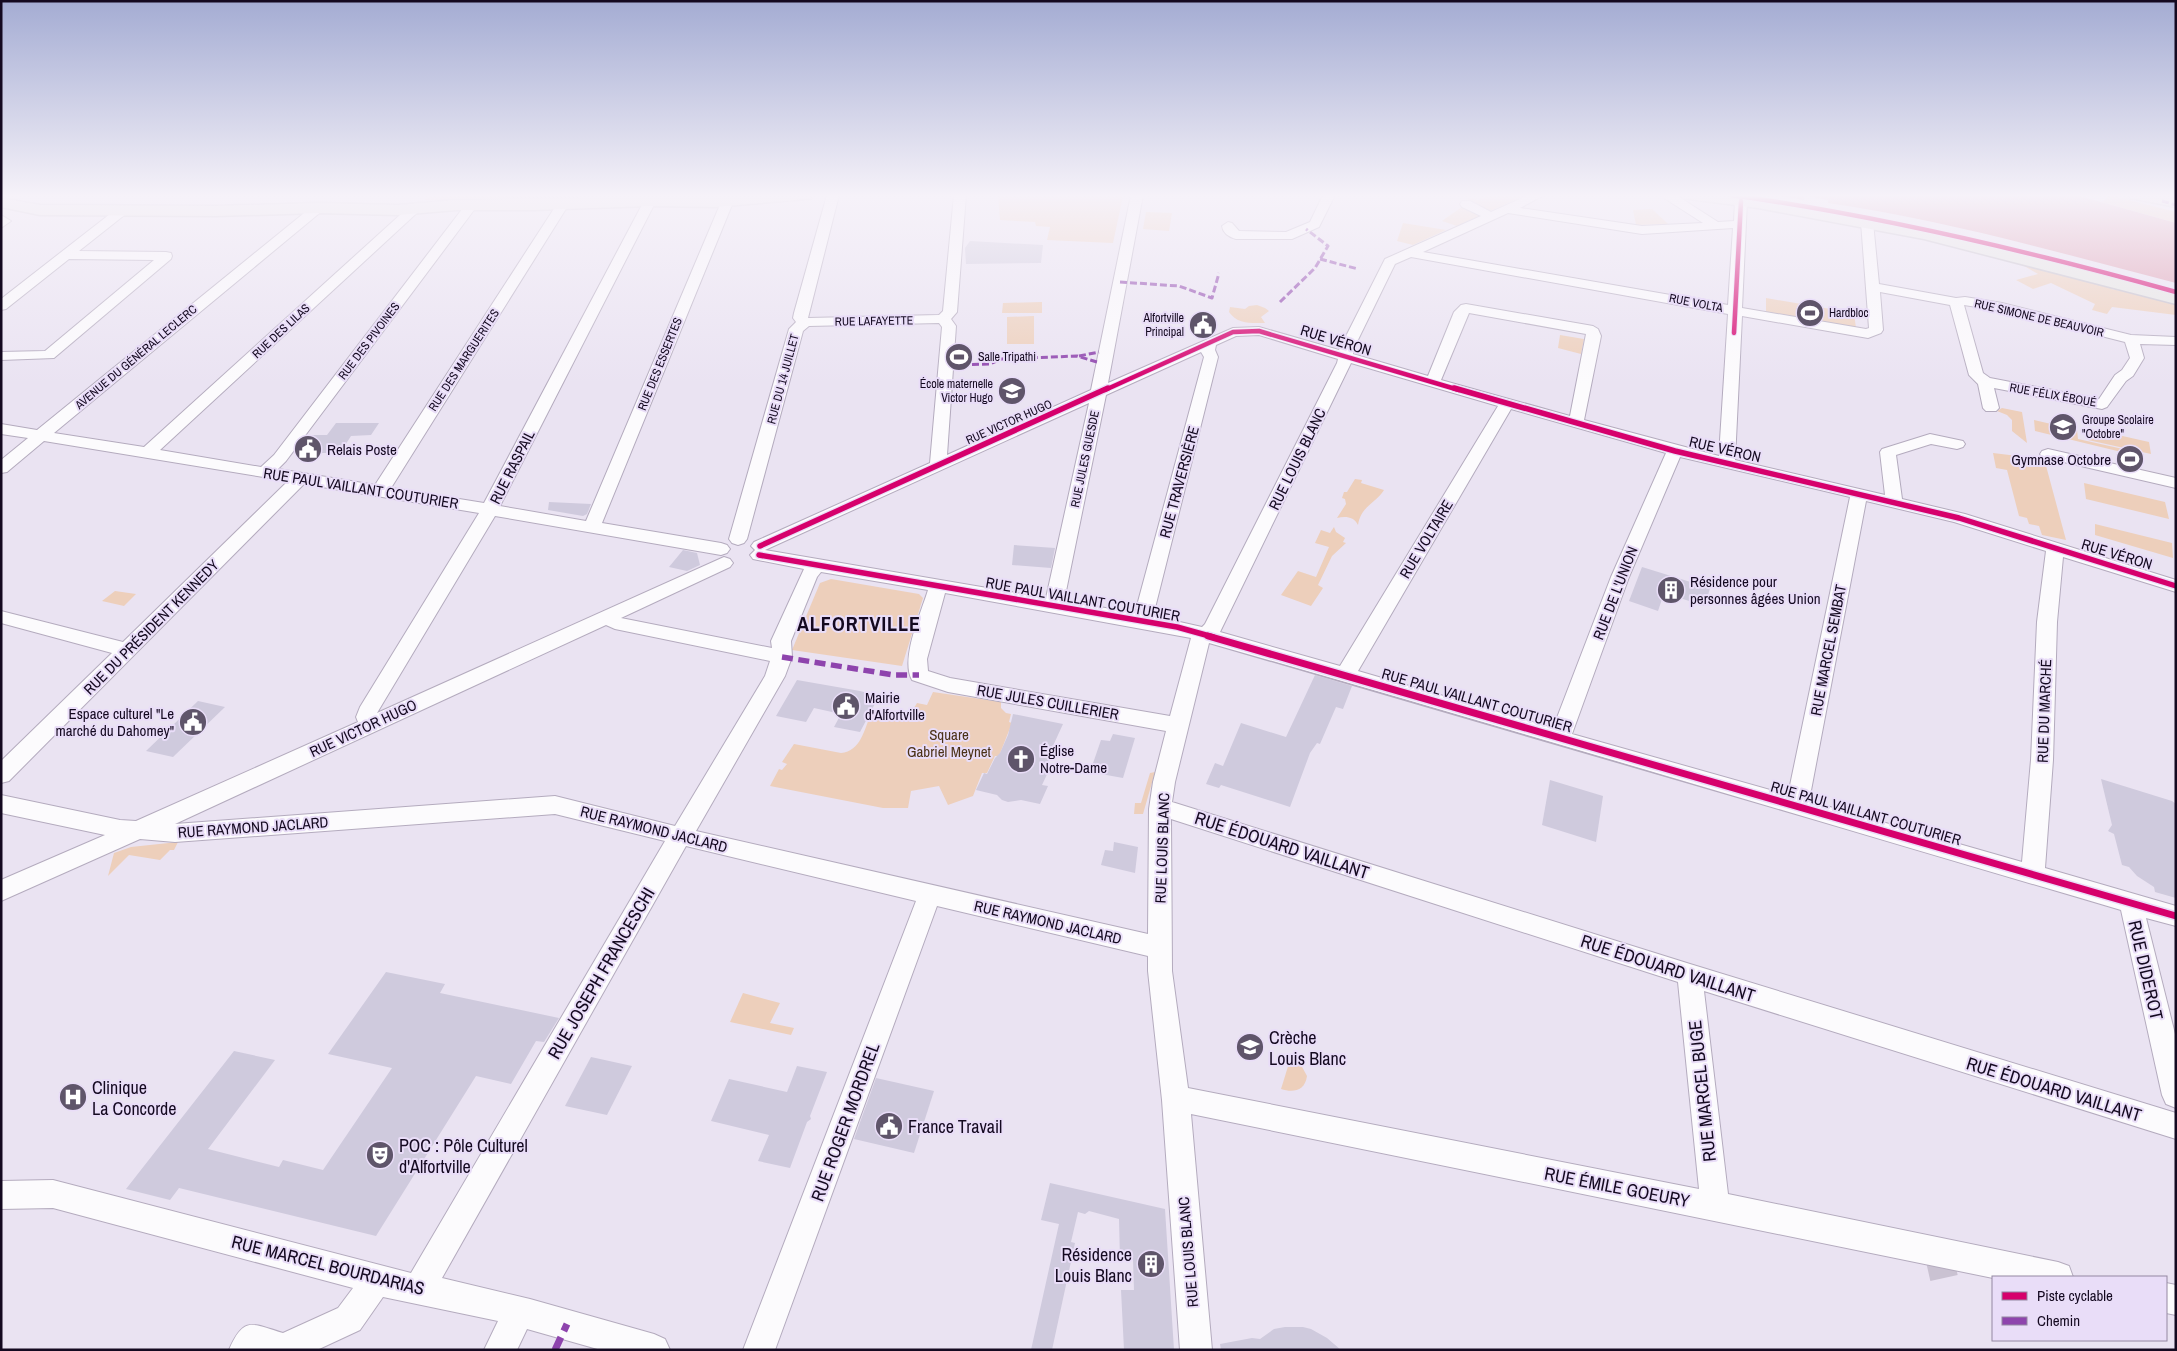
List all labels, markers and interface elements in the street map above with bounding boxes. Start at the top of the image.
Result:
street label: RUE VOLTA [1668,290,1725,316]
street label: RUE SIMONE DE BEAUVOIR [1973,295,2105,341]
sports icon: Hardbloc [1795,298,1825,328]
street label: RUE DES PIVOINES [335,299,404,383]
street label: RUE DES LILAS [249,300,314,362]
street label: AVENUE DU GÉNÉRAL LECLERC [71,301,200,413]
place label: Hardbloc [1829,305,1868,321]
street label: RUE DES MARGUERITES [425,306,503,414]
place label: Alfortville Principal [1143,310,1184,340]
public building icon: Alfortville Principal [1188,310,1218,340]
street label: RUE LAFAYETTE [835,312,913,330]
street label: RUE DES ESSERTES [634,315,686,413]
street label: RUE VÉRON [1298,319,1374,361]
street label: RUE DU 14 JUILLET [763,332,803,426]
sports icon: Salle Tripathi [944,342,974,372]
place label: Salle Tripathi [978,349,1036,365]
place label: École maternelle Victor Hugo [920,376,993,406]
school or university icon: École maternelle Victor Hugo [997,376,1027,406]
street label: RUE FÉLIX ÉBOUÉ [2008,379,2098,411]
street label: RUE VICTOR HUGO [963,396,1055,448]
street label: RUE LOUIS BLANC [1263,405,1331,513]
street label: RUE JULES GUESDE [1067,409,1103,509]
school or university icon: Groupe Scolaire "Octobre" [2048,412,2078,442]
place label: Groupe Scolaire "Octobre" [2082,412,2154,442]
street label: RUE TRAVERSIÈRE [1154,424,1204,540]
street label: RUE RASPAIL [484,426,540,508]
street label: RUE VÉRON [1687,431,1763,467]
public building icon: Relais Poste [293,434,323,464]
place label: Relais Poste [327,439,397,460]
sports icon: Gymnase Octobre [2115,444,2145,474]
place label: Gymnase Octobre [2011,449,2111,470]
street label: RUE PAUL VAILLANT COUTURIER [262,462,460,514]
street label: RUE VOLTAIRE [1394,496,1458,582]
street label: RUE VÉRON [2079,533,2155,575]
street label: RUE DE L'UNION [1588,543,1642,643]
street label: RUE DU PRÉSIDENT KENNEDY [79,554,224,699]
place label: Résidence pour personnes âgées Union [1690,571,1821,609]
street label: RUE PAUL VAILLANT COUTURIER [984,572,1182,626]
building icon: Résidence pour personnes âgées Union [1656,575,1686,605]
street label: RUE MARCEL SEMBAT [1805,582,1851,717]
district label: ALFORTVILLE [797,610,921,637]
street label: RUE DU MARCHÉ [2032,659,2056,763]
street label: RUE PAUL VAILLANT COUTURIER [1379,663,1575,737]
street label: RUE JULES CUILLERIER [975,679,1121,725]
place label: Mairie d'Alfortville [865,687,925,725]
public building icon: Mairie d'Alfortville [831,691,861,721]
street label: RUE VICTOR HUGO [306,694,420,762]
place label: Espace culturel "Le marché du Dahomey" [55,703,174,741]
public building icon: Espace culturel "Le marché du Dahomey" [178,707,208,737]
park label: Square Gabriel Meynet [907,724,992,762]
place label: Église Notre-Dame [1040,740,1107,778]
church icon: Église Notre-Dame [1006,744,1036,774]
street label: RUE PAUL VAILLANT COUTURIER [1768,776,1964,850]
street label: RUE LOUIS BLANC [1150,792,1174,904]
street label: RUE RAYMOND JACLARD [578,801,730,857]
street label: RUE ÉDOUARD VAILLANT [1192,805,1372,885]
street label: RUE RAYMOND JACLARD [177,811,329,843]
street label: RUE JOSEPH FRANCESCHI [542,883,660,1063]
street label: RUE RAYMOND JACLARD [972,895,1124,949]
street label: RUE DIDEROT [2122,918,2170,1022]
street label: RUE ÉDOUARD VAILLANT [1578,928,1758,1008]
street label: RUE MARCEL BUGE [1682,1019,1722,1163]
place label: Crèche Louis Blanc [1269,1025,1346,1071]
school or university icon: Crèche Louis Blanc [1235,1032,1265,1062]
street label: RUE ROGER MORDREL [805,1039,885,1205]
street label: RUE ÉDOUARD VAILLANT [1963,1050,2145,1128]
place label: Clinique La Concorde [92,1075,177,1121]
hospital icon: Clinique La Concorde [58,1082,88,1112]
public building icon: France Travail [874,1111,904,1141]
place label: France Travail [908,1114,1002,1139]
place label: POC : Pôle Culturel d'Alfortville [399,1133,528,1179]
theatre icon: POC : Pôle Culturel d'Alfortville [365,1140,395,1170]
street label: RUE ÉMILE GOEURY [1542,1161,1692,1213]
street label: RUE LOUIS BLANC [1173,1196,1203,1308]
street label: RUE MARCEL BOURDARIAS [229,1229,427,1301]
place label: Résidence Louis Blanc [1055,1242,1132,1288]
building icon: Résidence Louis Blanc [1136,1249,1166,1279]
legend [1992,1276,2167,1341]
text: Piste cyclable [2037,1285,2113,1306]
text: Chemin [2037,1310,2080,1331]

